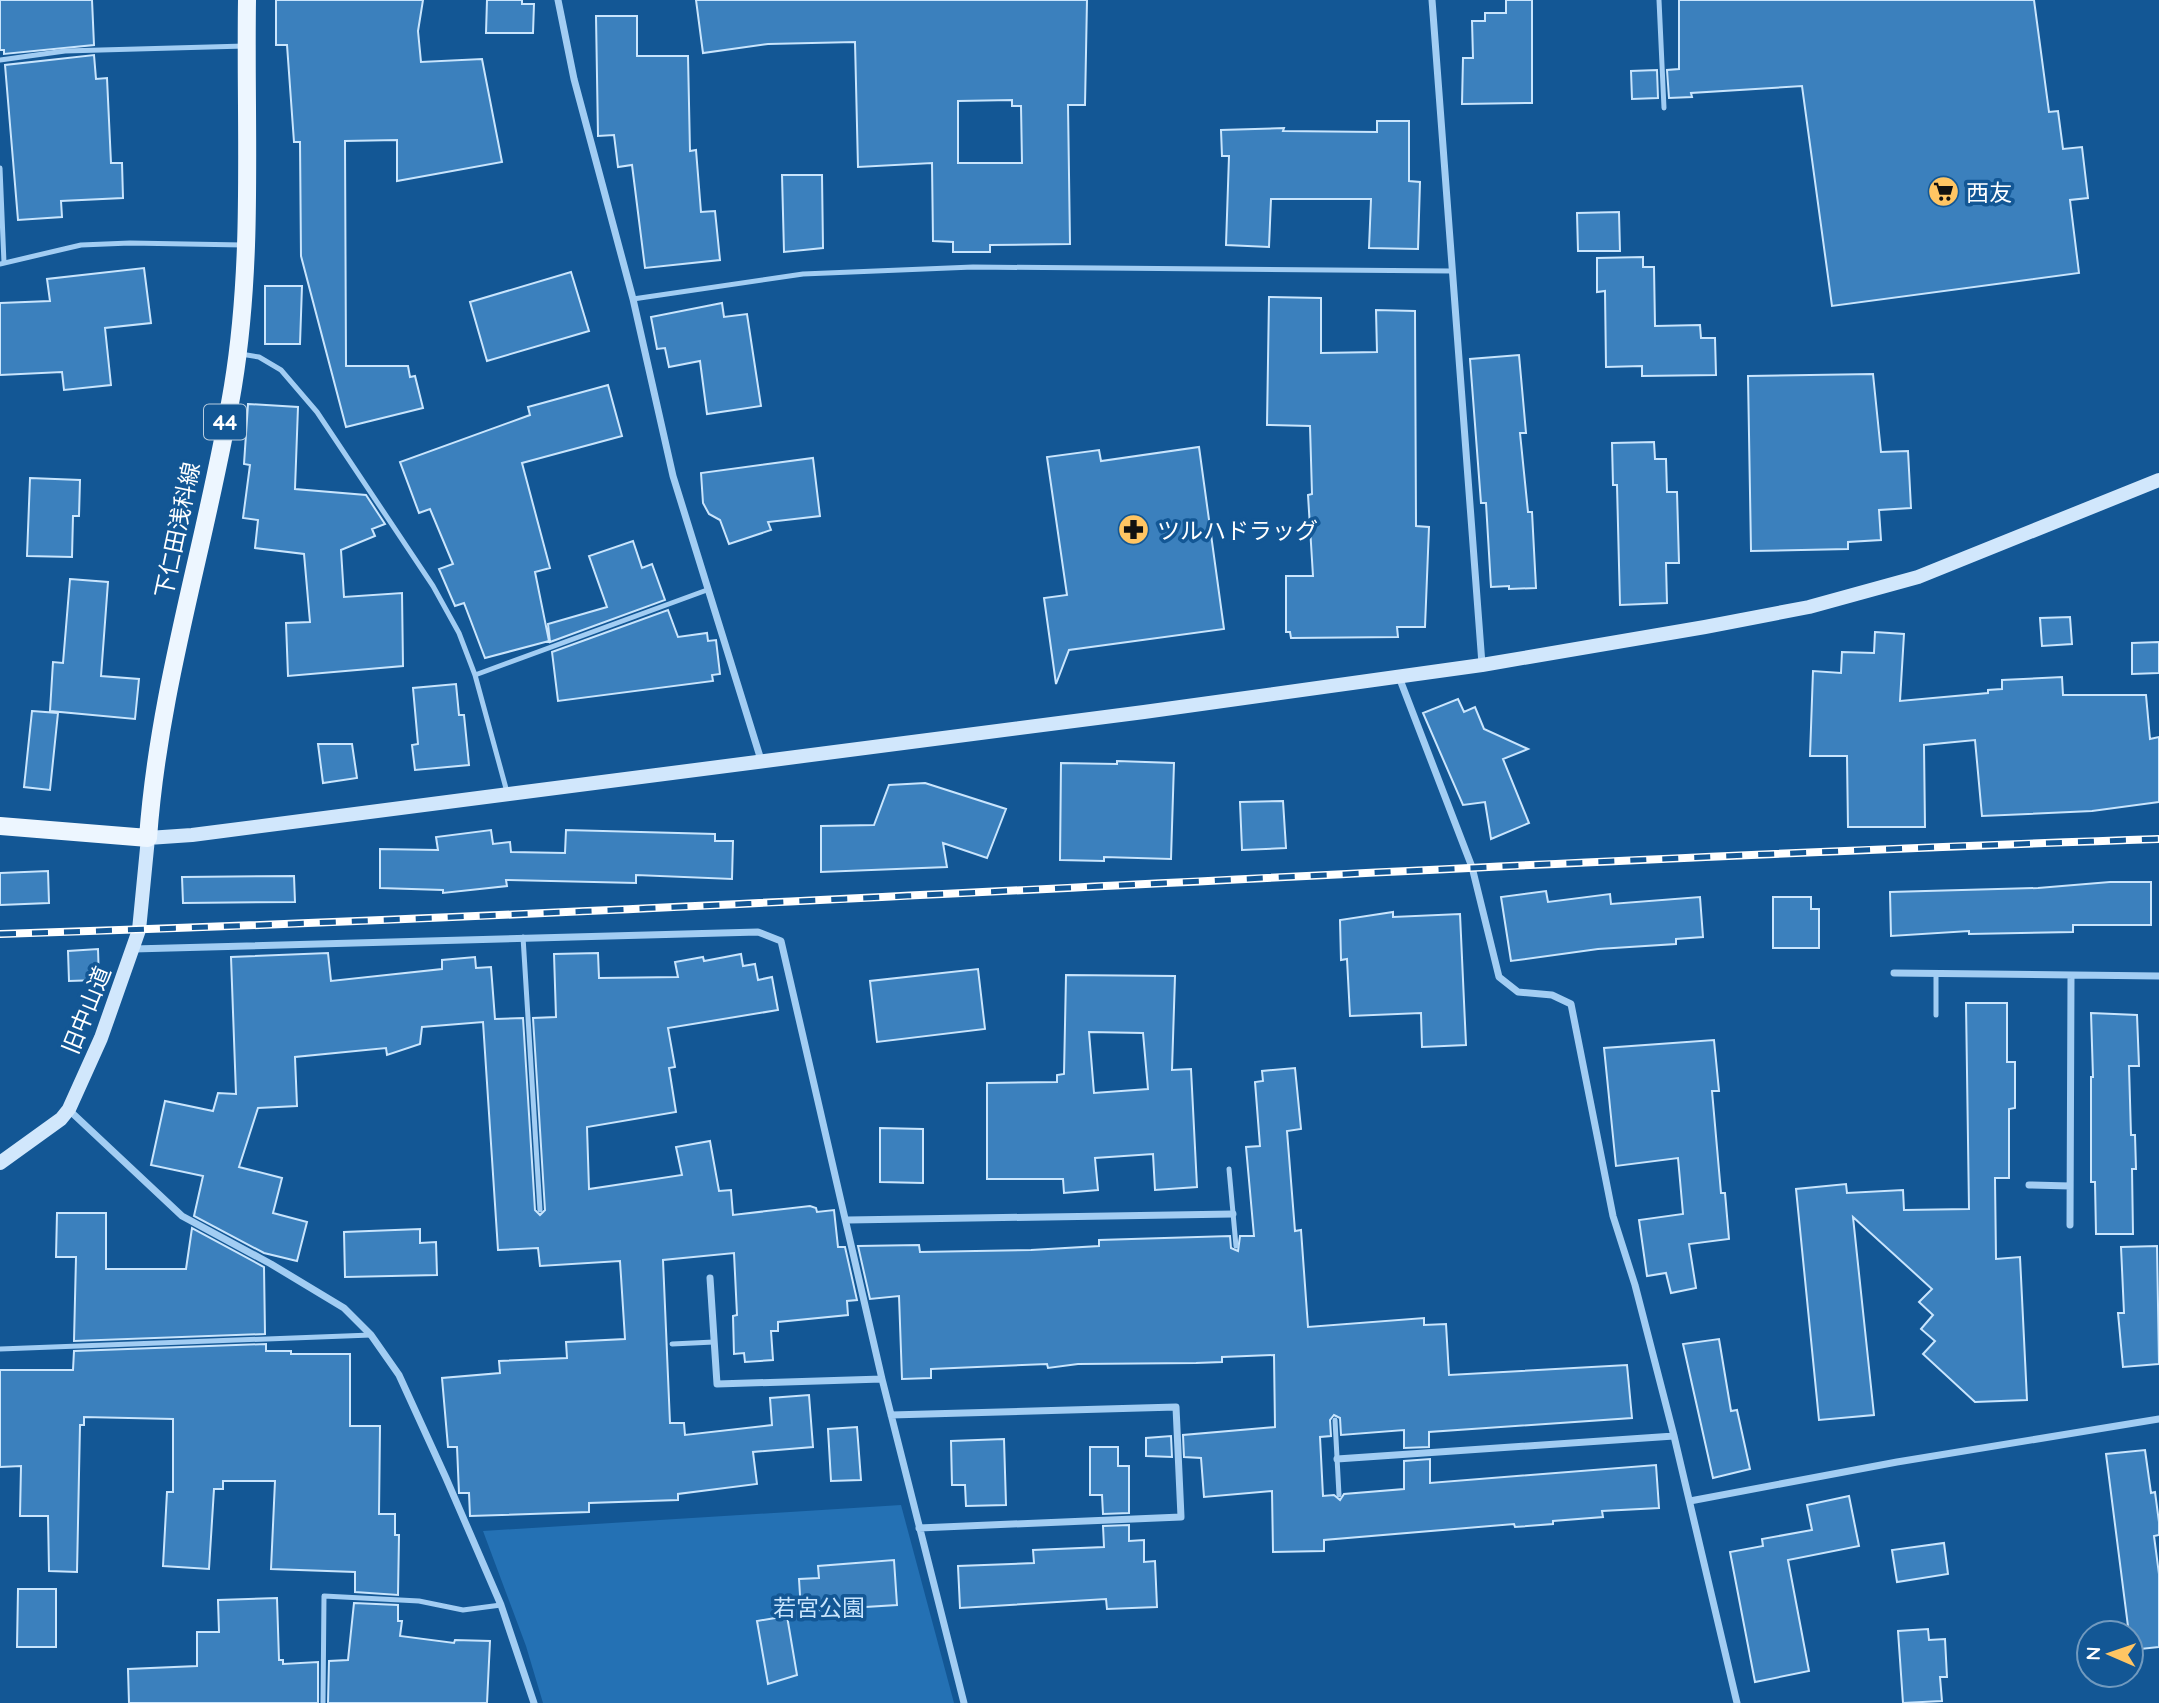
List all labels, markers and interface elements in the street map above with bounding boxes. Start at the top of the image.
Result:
supermarket icon: 西友 [1926,175,1960,209]
place label: 西友 [1966,178,2012,207]
road number: 44 [204,404,246,440]
street label: 下仁田浅科線 [148,459,206,601]
pharmacy icon: ツルハドラッグ [1117,513,1151,547]
place label: ツルハドラッグ [1157,516,1318,545]
street label: 旧中山道 [55,962,117,1058]
park label: 若宮公園 [773,1593,865,1622]
north arrow [2075,1619,2145,1689]
text: N [2081,1646,2105,1661]

